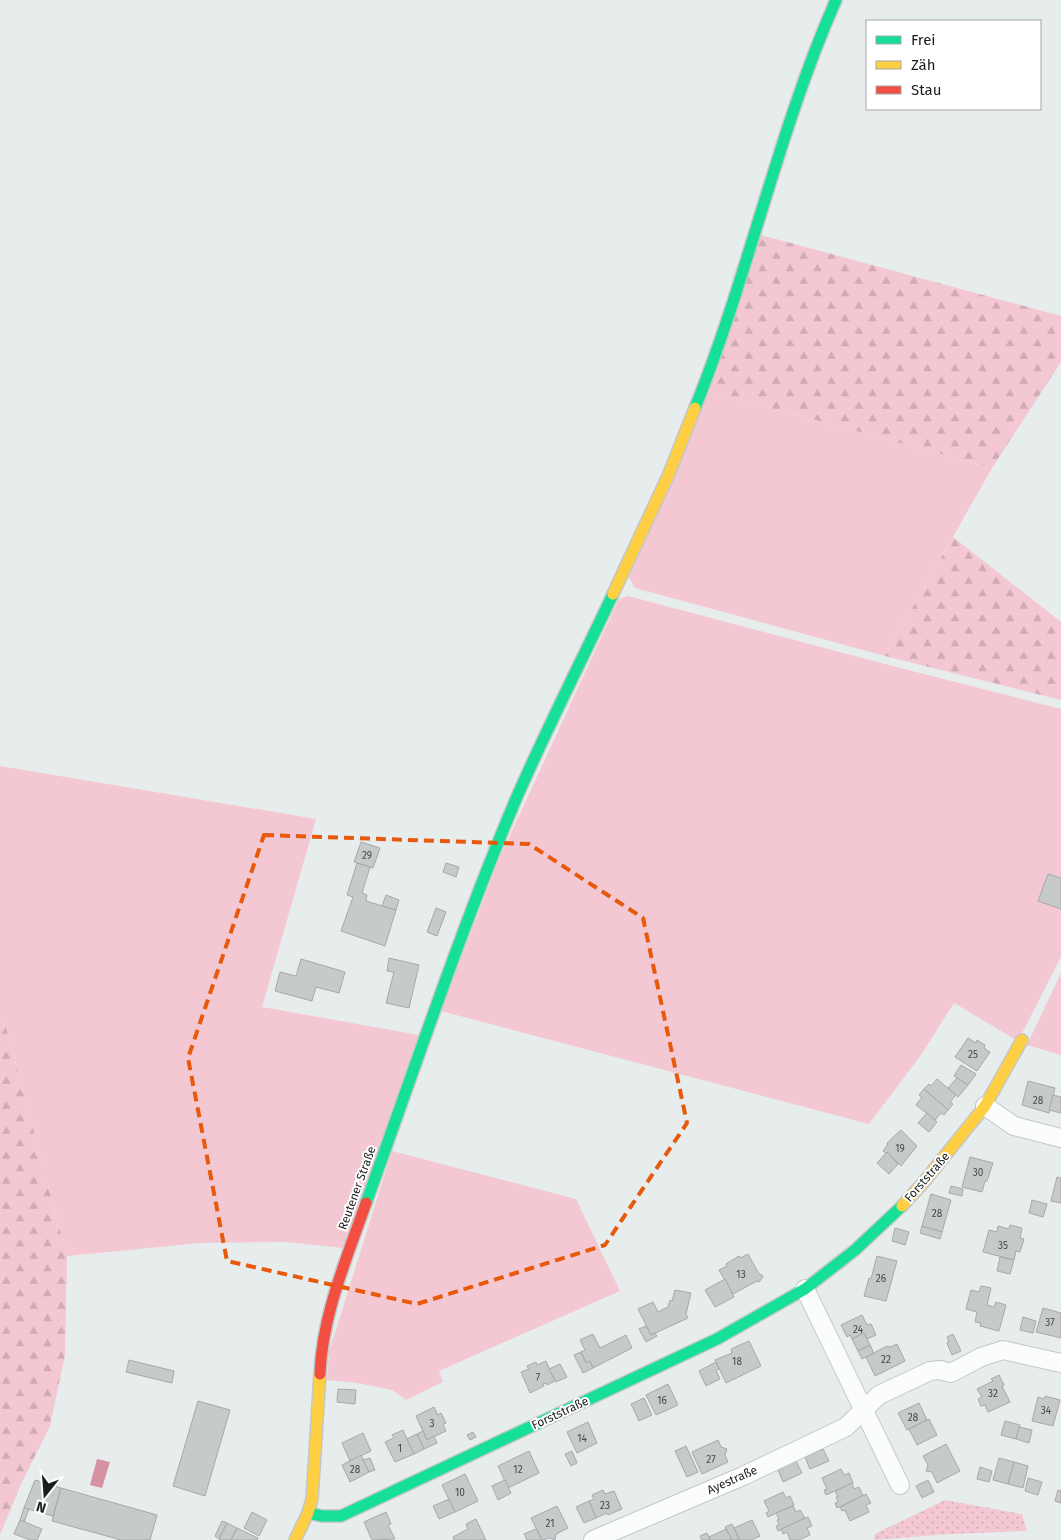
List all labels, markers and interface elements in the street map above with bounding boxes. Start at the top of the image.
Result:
legend [866,20,1041,110]
text: Frei [911,31,936,49]
text: Zäh [911,56,936,74]
text: Stau [911,81,941,99]
house number: 29 [362,850,372,862]
house number: 25 [968,1049,978,1061]
house number: 28 [1033,1095,1044,1107]
house number: 19 [895,1143,905,1155]
street label: Reutener Straße [335,1144,379,1232]
street label: Forststraße [902,1149,952,1205]
house number: 30 [973,1167,984,1179]
house number: 28 [932,1208,943,1220]
house number: 35 [998,1240,1008,1252]
house number: 13 [736,1269,746,1281]
house number: 26 [876,1273,886,1285]
house number: 37 [1045,1317,1055,1329]
house number: 24 [853,1324,864,1336]
house number: 22 [881,1354,891,1366]
house number: 18 [732,1356,742,1368]
house number: 7 [536,1372,541,1384]
house number: 32 [988,1388,998,1400]
street label: Forststraße [529,1394,591,1432]
house number: 16 [657,1395,667,1407]
house number: 34 [1041,1405,1052,1417]
house number: 28 [908,1412,919,1424]
house number: 3 [430,1418,435,1430]
house number: 14 [577,1433,588,1445]
house number: 1 [398,1443,402,1455]
house number: 27 [706,1454,716,1466]
street label: Ayestraße [705,1463,759,1497]
house number: 28 [350,1464,361,1476]
house number: 12 [513,1464,523,1476]
north arrow [20,1470,70,1520]
house number: 10 [455,1487,465,1499]
text: N [34,1497,48,1516]
house number: 23 [600,1500,610,1512]
house number: 21 [545,1518,555,1530]

